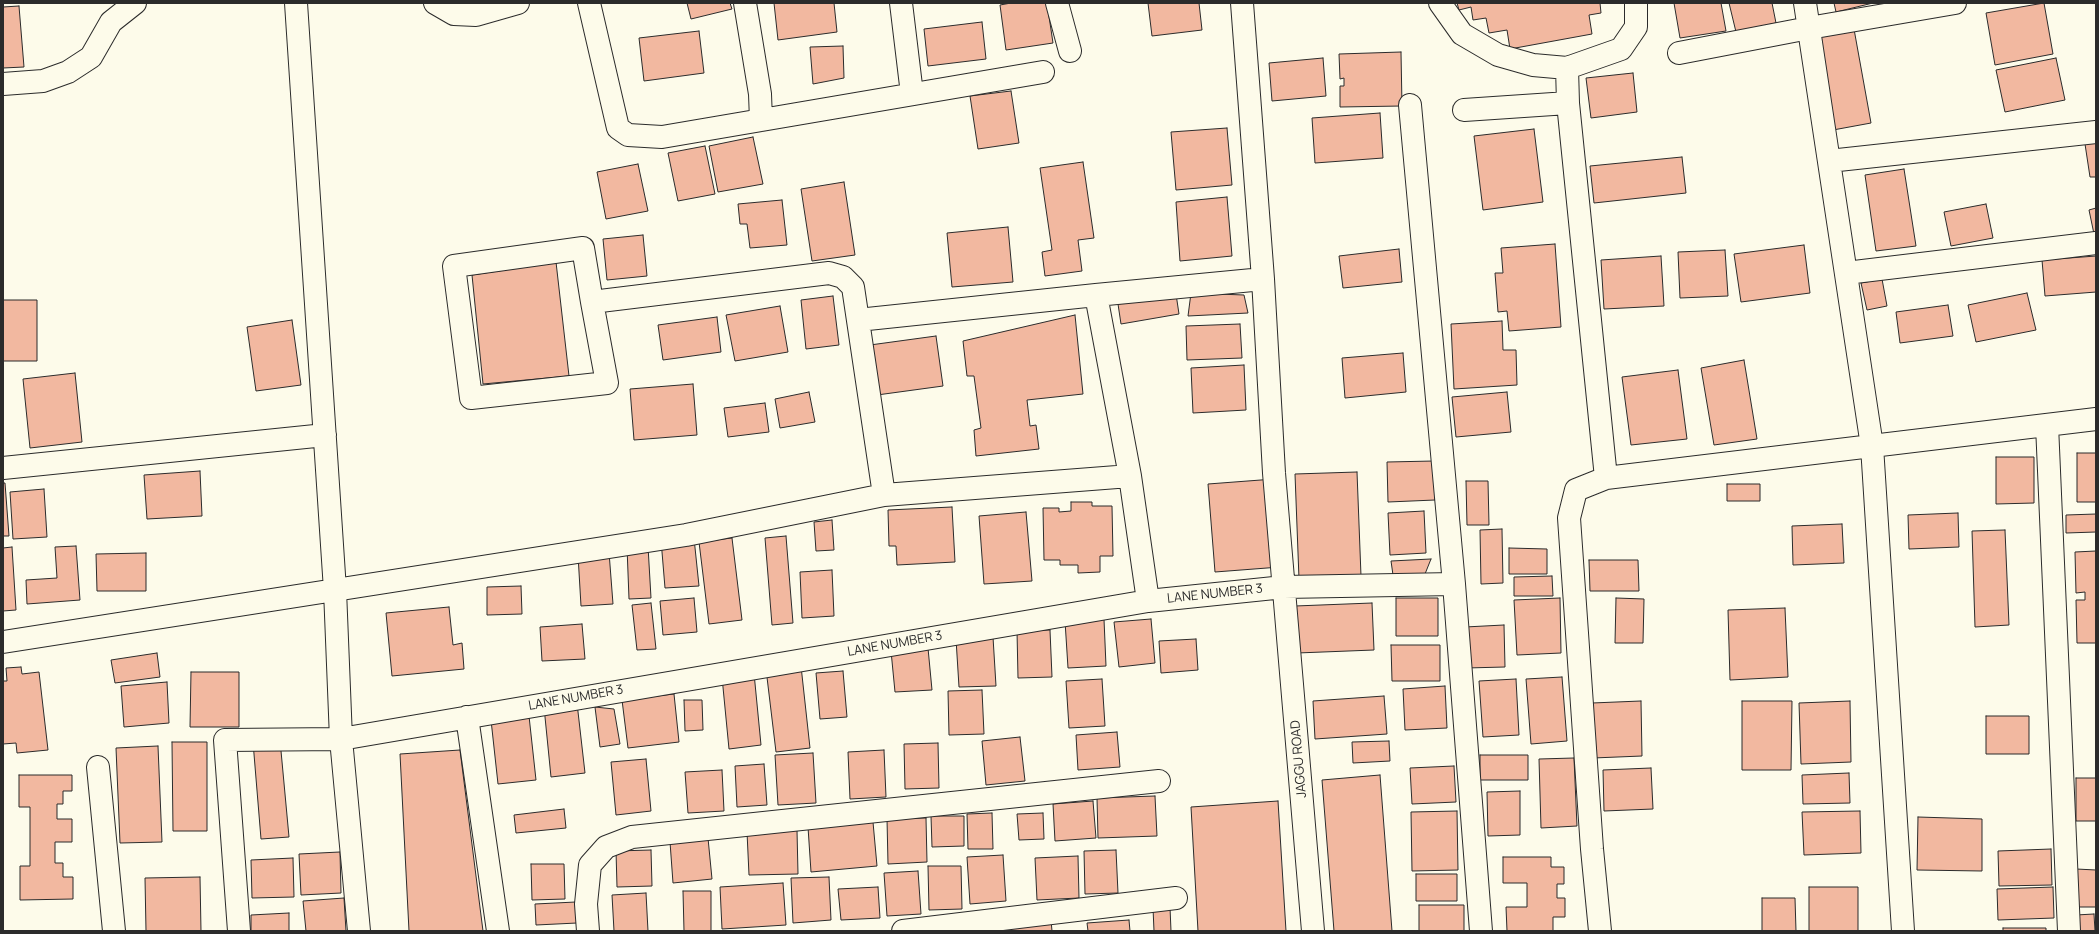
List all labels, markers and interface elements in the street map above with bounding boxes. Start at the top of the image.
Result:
street label: LANE NUMBER 3 [1166,581,1264,607]
street label: LANE NUMBER 3 [846,628,944,660]
street label: LANE NUMBER 3 [527,682,625,714]
street label: JAGGU ROAD [1288,719,1310,799]

